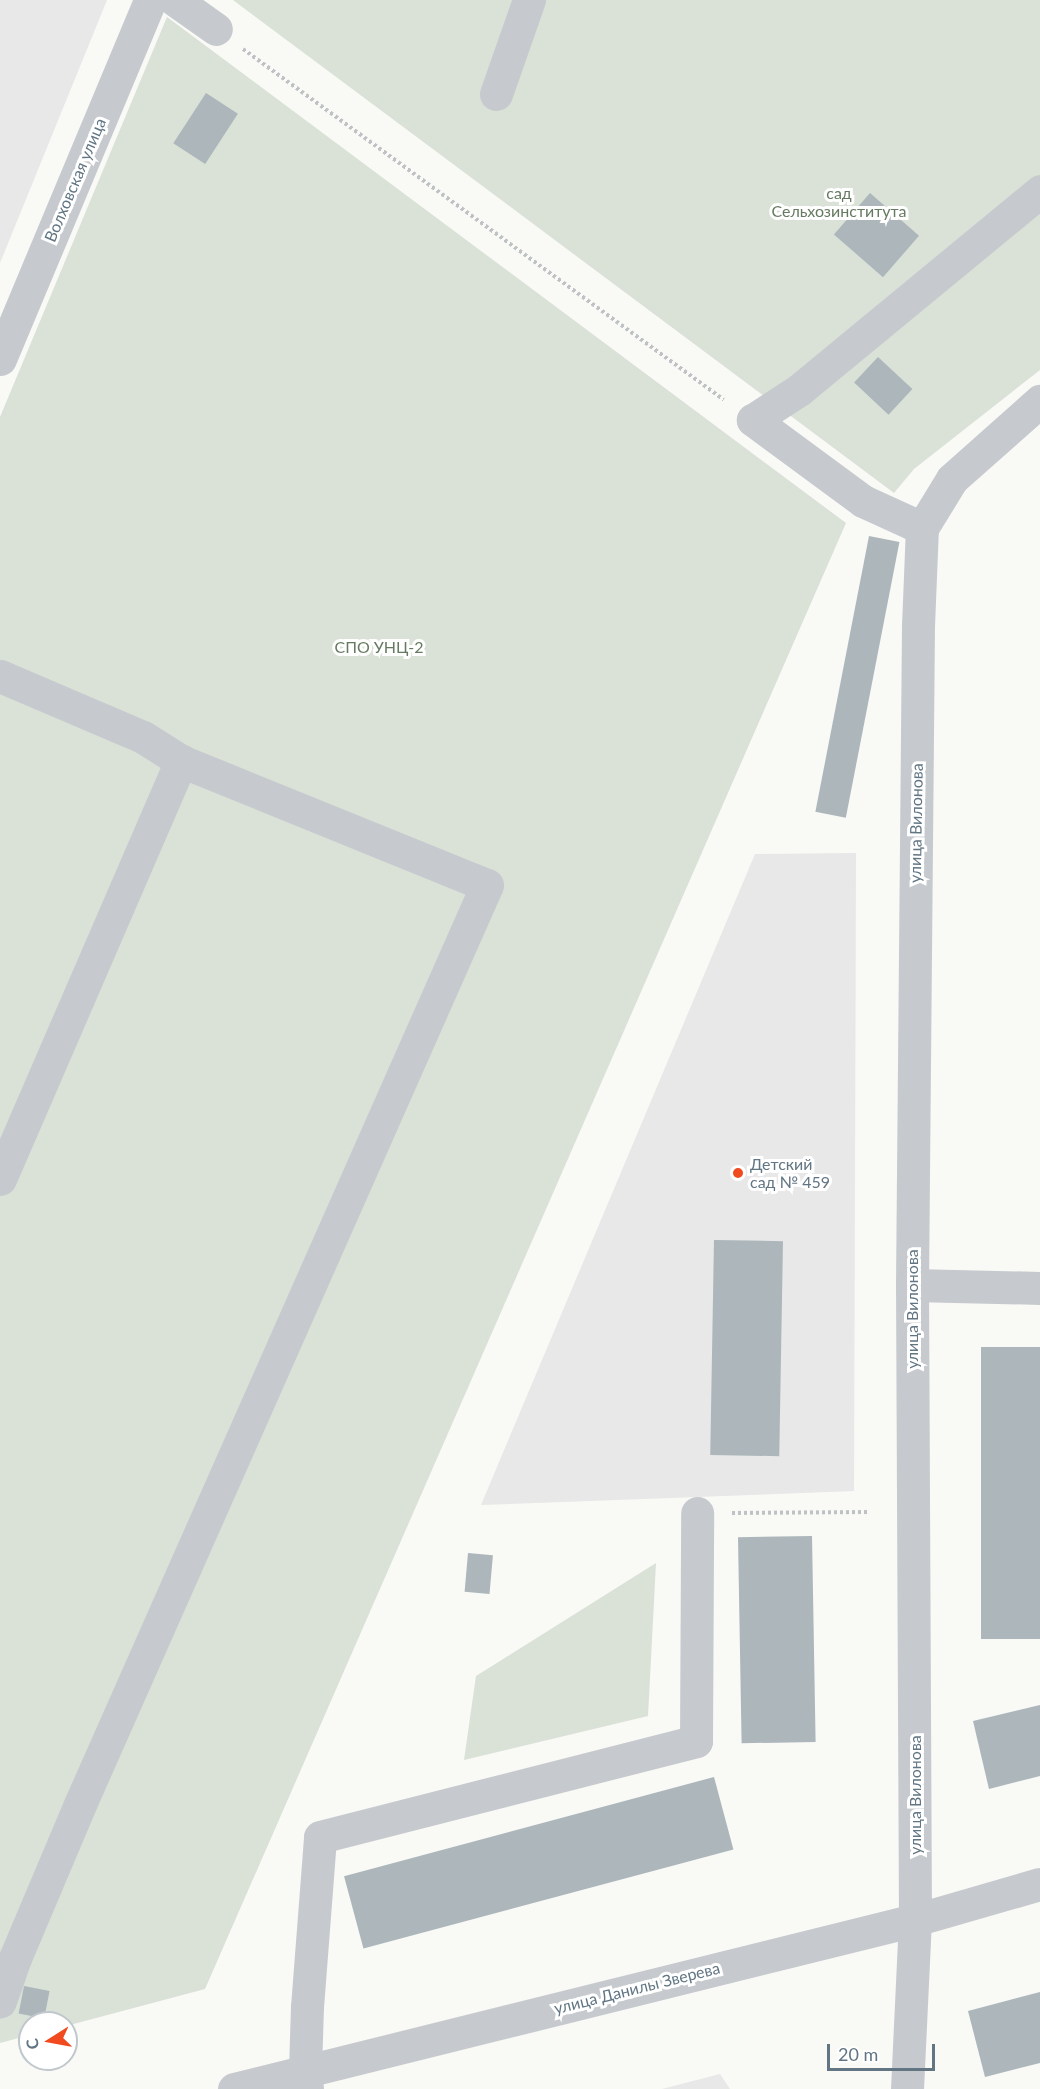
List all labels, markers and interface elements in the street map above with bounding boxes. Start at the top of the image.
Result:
street label: Волховская улица [40,115,110,245]
park label: сад Сельхозинститута [772,183,906,221]
park label: СПО УНЦ-2 [334,637,424,657]
street label: улица Вилонова [905,763,927,883]
place label: Детский сад № 459 [750,1154,830,1192]
marker: Детский сад № 459 [731,1166,745,1180]
street label: улица Вилонова [902,1249,922,1369]
street label: улица Вилонова [905,1735,925,1855]
street label: улица Данилы Зверева [552,1958,722,2018]
north arrow [18,2011,78,2071]
scale bar [830,2032,938,2070]
text: С [21,2037,42,2051]
text: 20 m [838,2043,878,2065]

